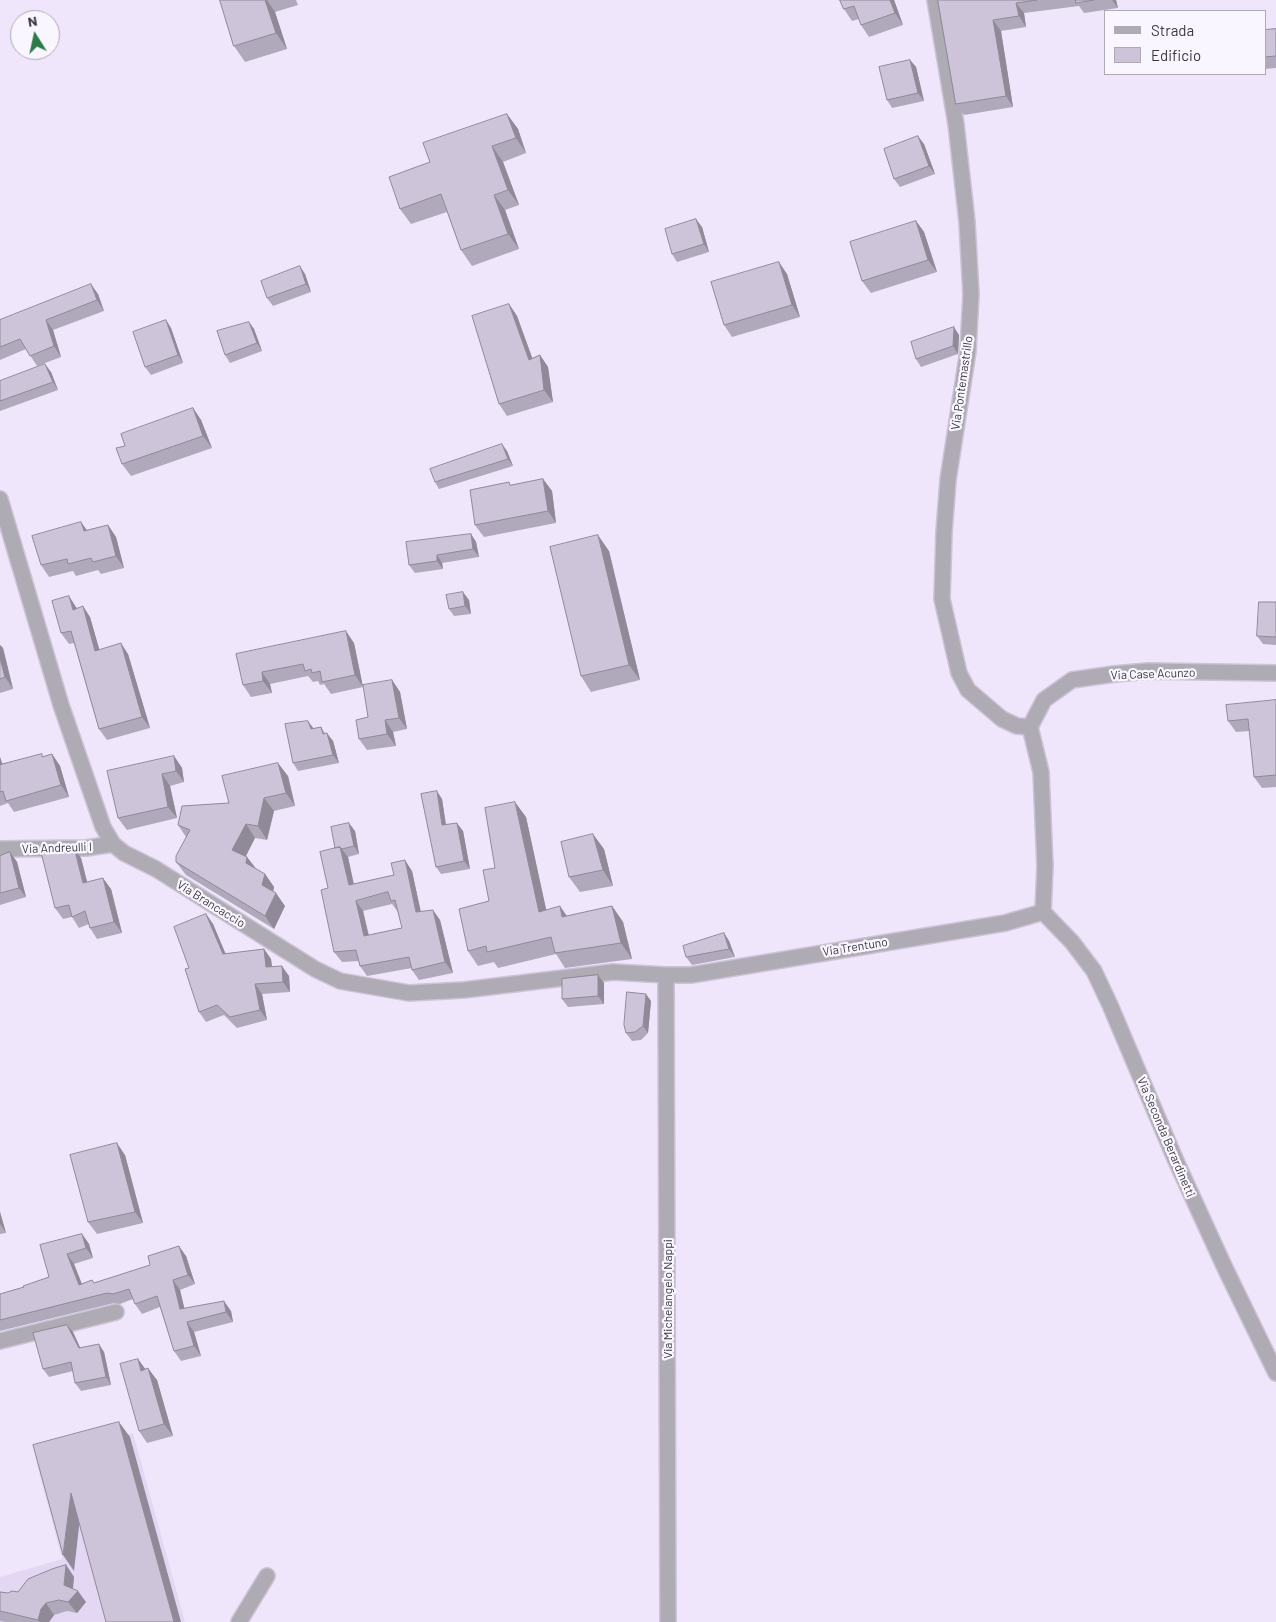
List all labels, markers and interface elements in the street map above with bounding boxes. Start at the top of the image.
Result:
north arrow [10,10,60,60]
legend [1104,10,1266,75]
text: N [26,12,39,30]
text: Strada [1151,21,1194,39]
text: Edificio [1151,46,1201,64]
street label: Via Pontemastrillo [948,335,976,431]
street label: Via Case Acunzo [1110,665,1196,683]
street label: Via Andreulli I [22,840,92,856]
street label: Via Brancaccio [174,877,248,931]
street label: Via Trentuno [821,935,889,959]
street label: Via Seconda Berardinetti [1134,1075,1198,1199]
street label: Via Michelangelo Nappi [661,1239,675,1359]

